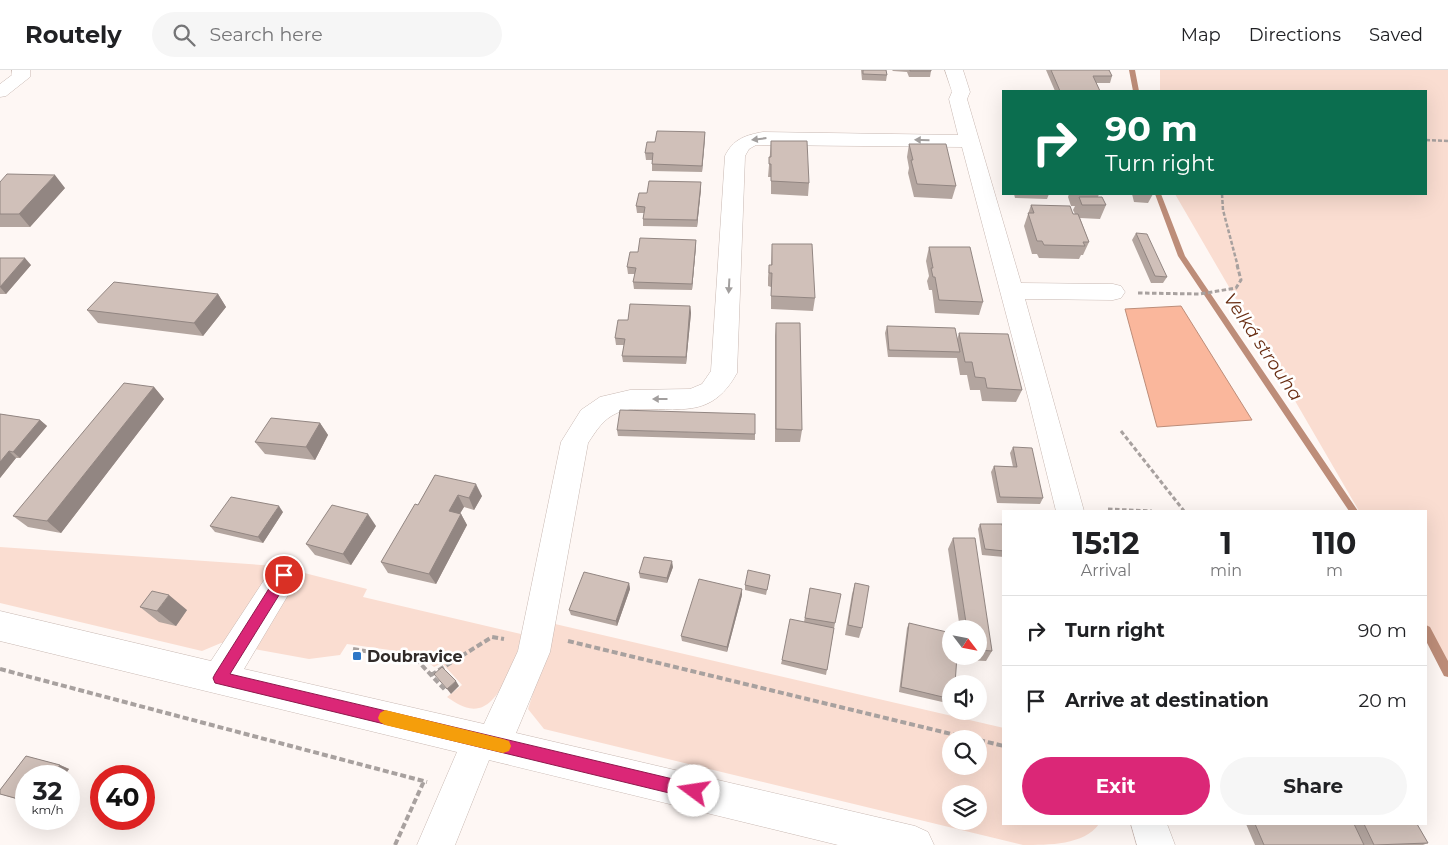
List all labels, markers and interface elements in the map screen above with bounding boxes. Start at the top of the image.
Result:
search box [152,12,502,57]
text: Routely [25,20,122,49]
icon: search [170,21,198,49]
text: Search here [210,23,323,46]
text: Map [1181,24,1221,46]
text: Directions [1249,24,1341,46]
text: Saved [1369,24,1423,46]
text: 90 m [1105,107,1198,150]
icon: right [1022,110,1087,175]
one-way arrow [751,135,767,143]
one-way arrow [913,136,929,144]
text: Turn right [1105,150,1215,177]
one-way arrow [725,278,733,294]
water label: Velká strouha [1219,289,1307,405]
one-way arrow [651,395,667,403]
text: 15:12 [1073,525,1139,562]
text: 1 [1220,525,1232,562]
text: 110 [1313,525,1356,562]
pin [263,554,305,596]
icon: arrive [270,561,298,589]
text: Arrival [1081,561,1131,580]
text: min [1210,561,1242,580]
text: m [1326,561,1343,580]
icon: right [1022,617,1050,645]
text: Turn right [1065,619,1165,642]
text: 90 m [1358,619,1407,642]
north arrow [942,620,988,665]
map controls [942,620,987,830]
place label: Doubravice [367,647,463,666]
marker: Doubravice [351,650,363,662]
button: sound [942,675,987,720]
icon: arrive [1022,687,1050,715]
text: Arrive at destination [1065,689,1269,712]
text: 20 m [1359,689,1407,712]
button: search [942,730,987,775]
button: Exit [1022,757,1210,815]
button: Share [1220,757,1407,815]
position arrow [667,764,719,816]
speed limit sign: 40 [90,765,155,830]
text: 32 [33,776,62,806]
button: layers [942,785,987,830]
text: km/h [31,802,64,817]

